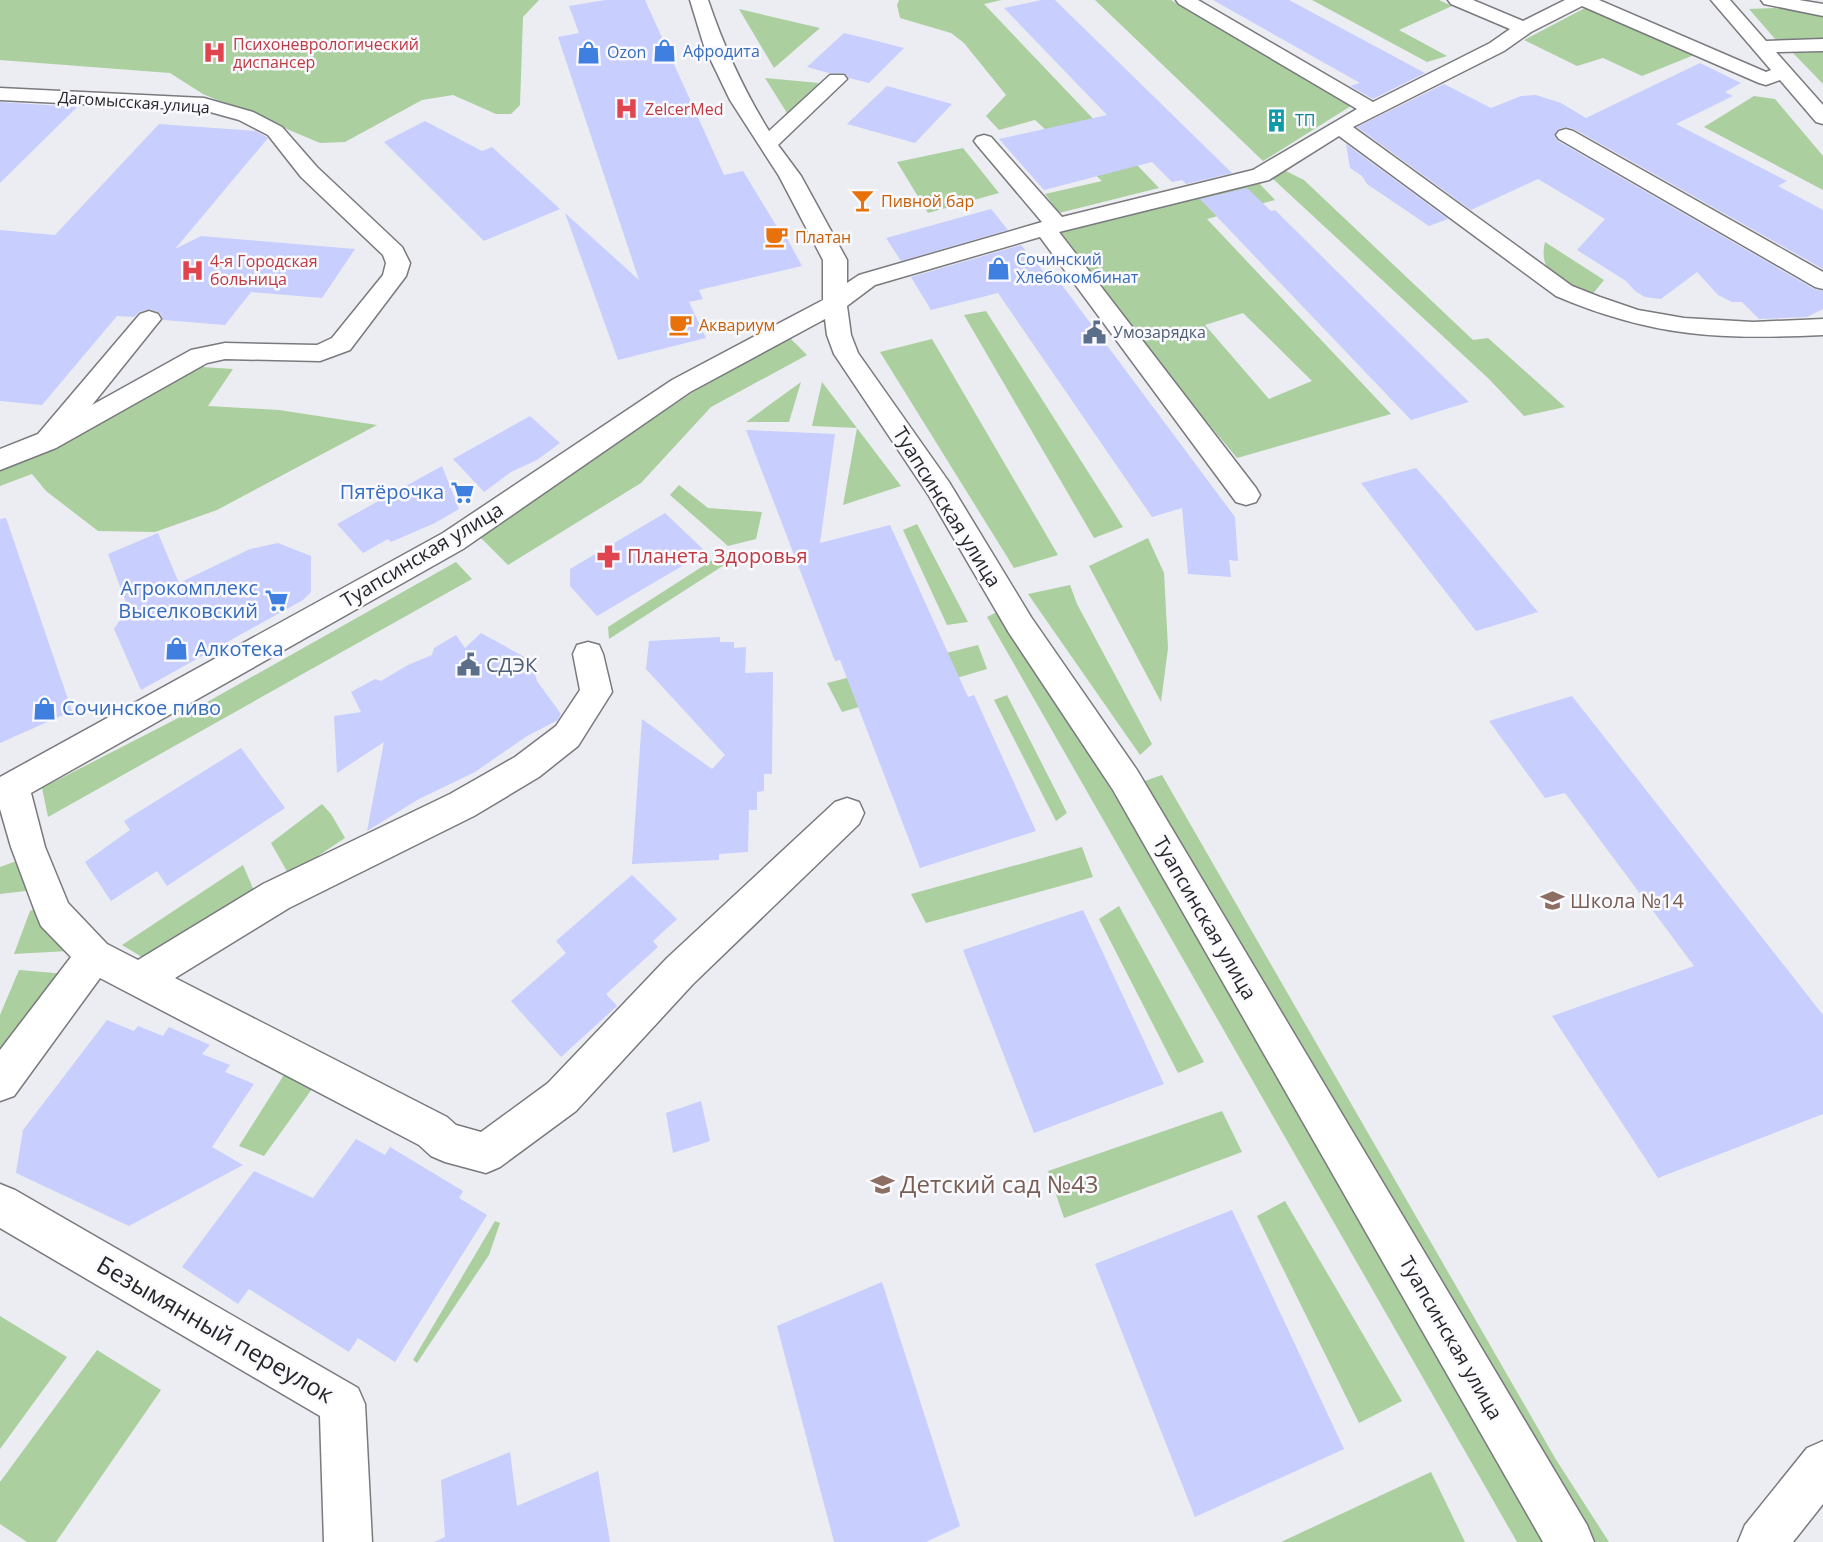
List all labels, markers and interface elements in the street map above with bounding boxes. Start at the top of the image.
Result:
place label: Психоневрологический диспансер [233,33,419,73]
shop icon: Афродита [652,38,678,64]
shop icon: Ozon [576,39,602,65]
hospital icon: Психоневрологический диспансер [202,40,228,66]
place label: Афродита [683,40,760,62]
place label: Ozon [607,41,646,63]
street label: Дагомысская улица [57,86,211,118]
hospital icon: ZelcerMed [614,96,640,122]
place label: ZelcerMed [645,98,724,120]
building icon: ТП [1264,107,1290,133]
place label: ТП [1295,109,1315,131]
bar icon: Пивной бар [850,188,876,214]
place label: Пивной бар [881,190,974,212]
cafe icon: Платан [764,224,790,250]
place label: Платан [795,226,851,248]
place label: Сочинский Хлебокомбинат [1016,248,1139,288]
place label: 4-я Городская больница [210,250,318,290]
shop icon: Сочинский Хлебокомбинат [985,255,1011,281]
hospital icon: 4-я Городская больница [179,257,205,283]
cafe icon: Аквариум [668,312,694,338]
place label: Аквариум [699,314,775,336]
public building icon: Умозарядка [1082,319,1108,345]
place label: Умозарядка [1113,321,1206,343]
street label: Туапсинская улица [887,421,1008,592]
place label: Пятёрочка [340,478,444,505]
supermarket icon: Пятёрочка [449,479,475,505]
street label: Туапсинская улица [336,495,508,614]
place label: Планета Здоровья [627,542,808,569]
pharmacy icon: Планета Здоровья [596,543,622,569]
place label: Агрокомплекс Выселковский [118,574,258,624]
supermarket icon: Агрокомплекс Выселковский [263,587,289,613]
place label: Алкотека [195,635,284,662]
shop icon: Алкотека [164,636,190,662]
place label: СДЭК [486,651,538,678]
public building icon: СДЭК [455,652,481,678]
place label: Сочинское пиво [62,694,221,721]
shop icon: Сочинское пиво [31,695,57,721]
street label: Туапсинская улица [1148,831,1263,1004]
place label: Школа №14 [1570,887,1685,914]
school or university icon: Школа №14 [1539,888,1565,914]
place label: Детский сад №43 [900,1167,1099,1200]
school or university icon: Детский сад №43 [869,1172,895,1198]
street label: Безымянный переулок [91,1247,341,1410]
street label: Туапсинская улица [1394,1251,1509,1424]

